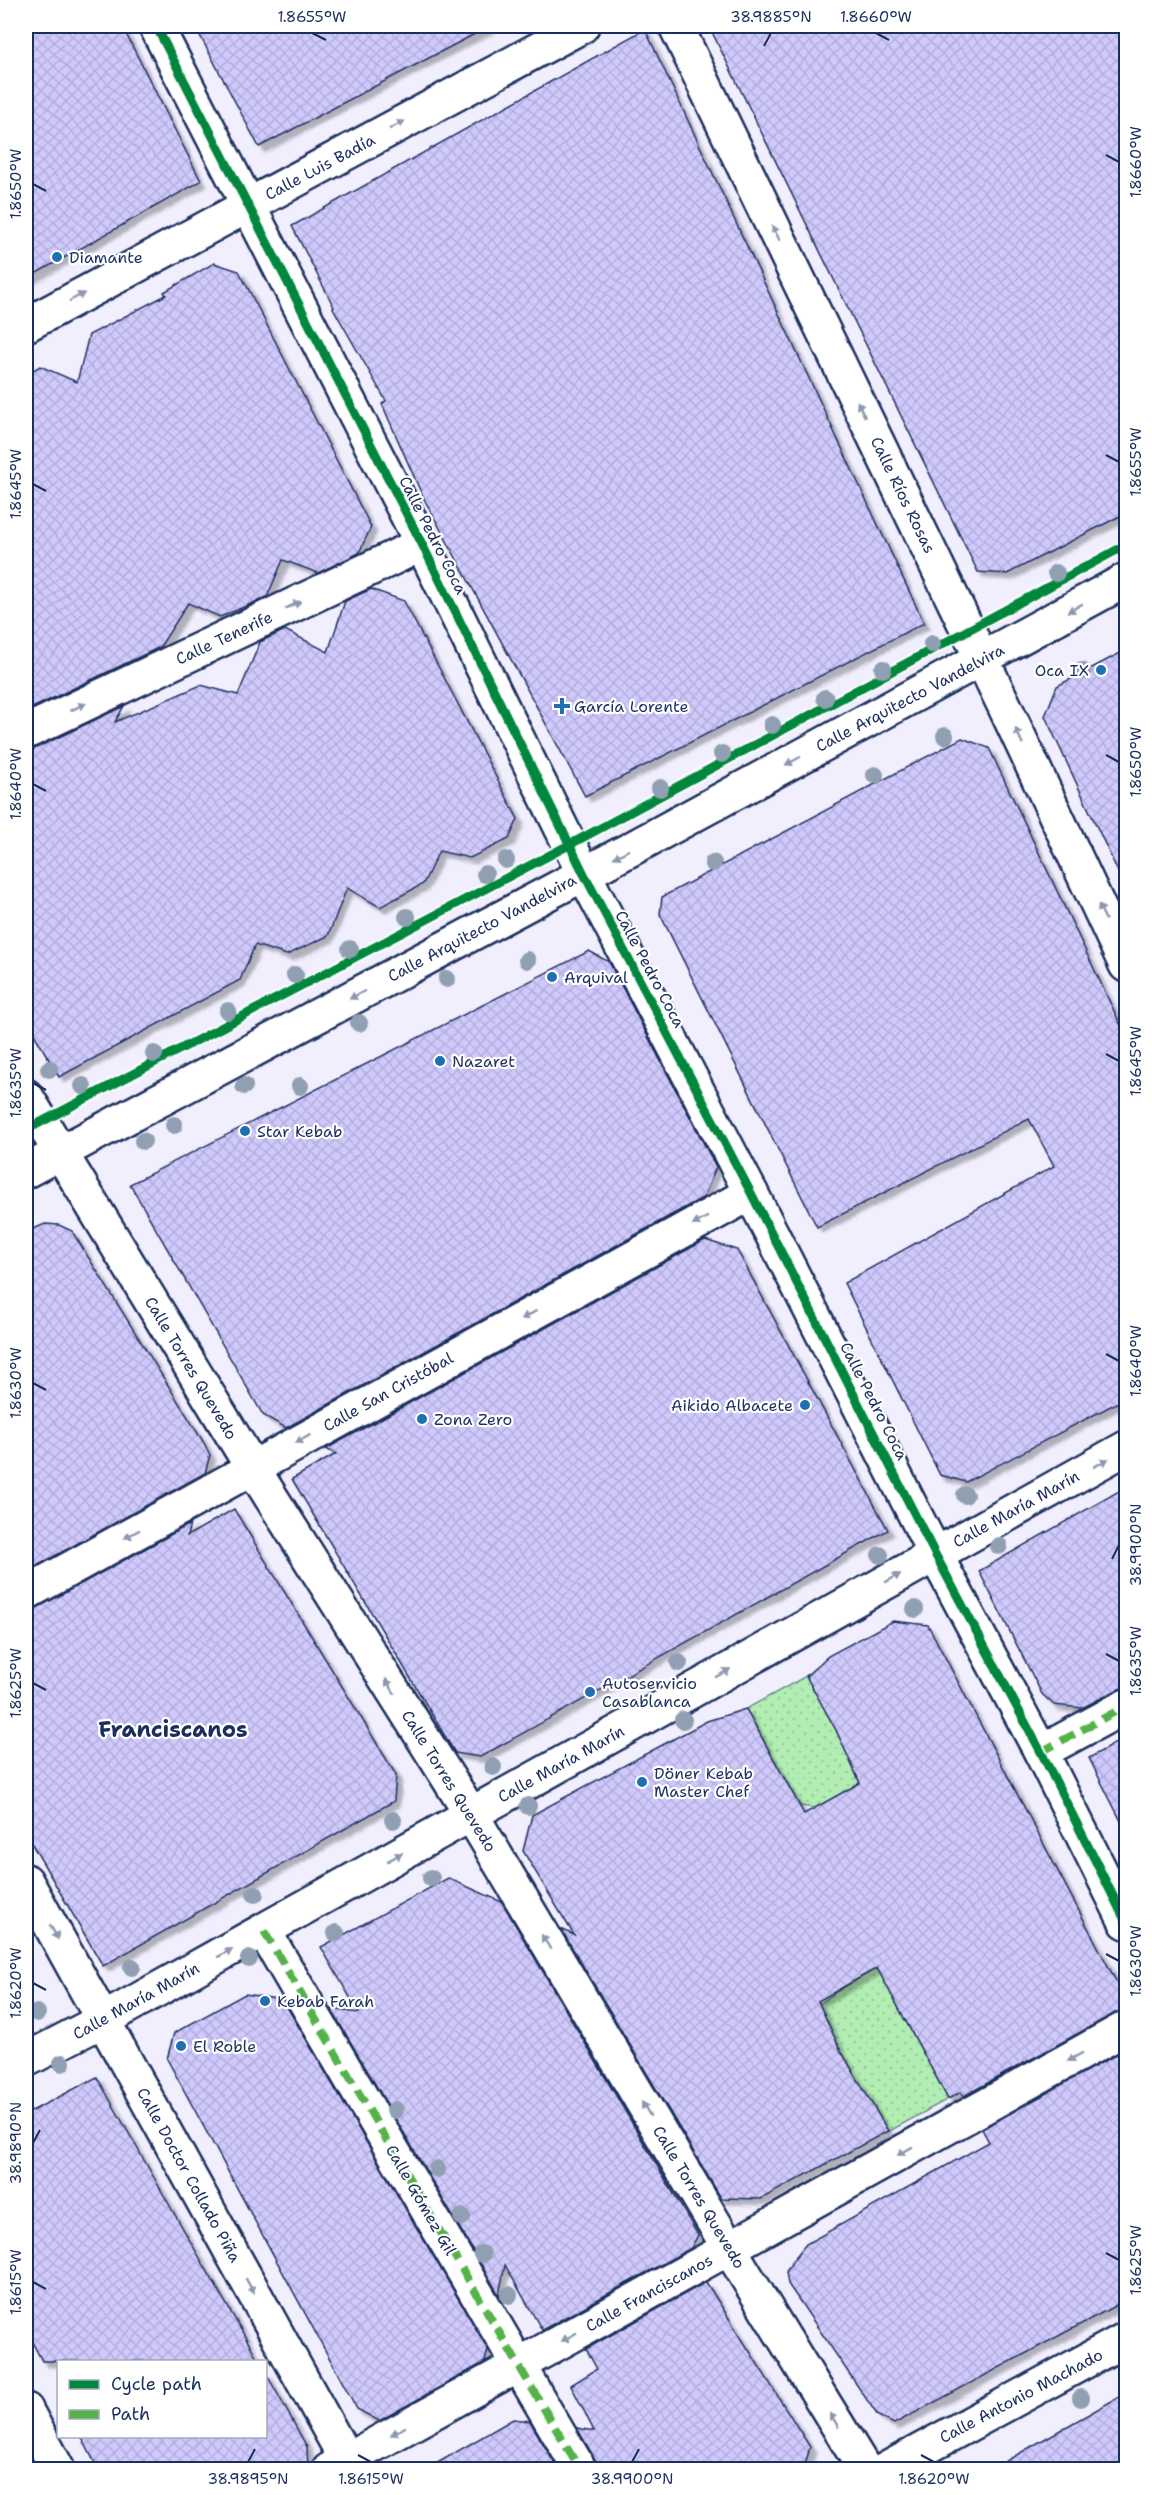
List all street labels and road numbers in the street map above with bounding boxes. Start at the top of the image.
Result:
street label: Calle Luis Badía [261,129,379,205]
street label: Calle Ríos Rosas [866,433,940,557]
street label: Calle Pedro Coca [394,472,472,598]
street label: Calle Tenerife [172,606,276,670]
street label: Calle Arquitecto Vandelvira [812,639,1008,757]
street label: Calle Arquitecto Vandelvira [384,869,580,987]
street label: Calle Pedro Coca [610,907,690,1031]
street label: Calle Torres Quevedo [140,1293,242,1443]
street label: Calle Pedro Coca [835,1338,913,1464]
street label: Calle San Cristóbal [319,1347,457,1436]
street label: Calle María Marín [949,1465,1083,1552]
street label: Calle Torres Quevedo [397,1706,501,1856]
street label: Calle María Marín [494,1720,628,1807]
street label: Calle María Marín [69,1957,203,2044]
street label: Calle Doctor Collado Piña [132,2084,246,2266]
street label: Calle Torres Quevedo [648,2122,750,2272]
street label: Calle Gómez Gil [381,2141,461,2259]
street label: Calle Franciscanos [582,2249,716,2337]
street label: Calle Antonio Machado [936,2344,1106,2448]

